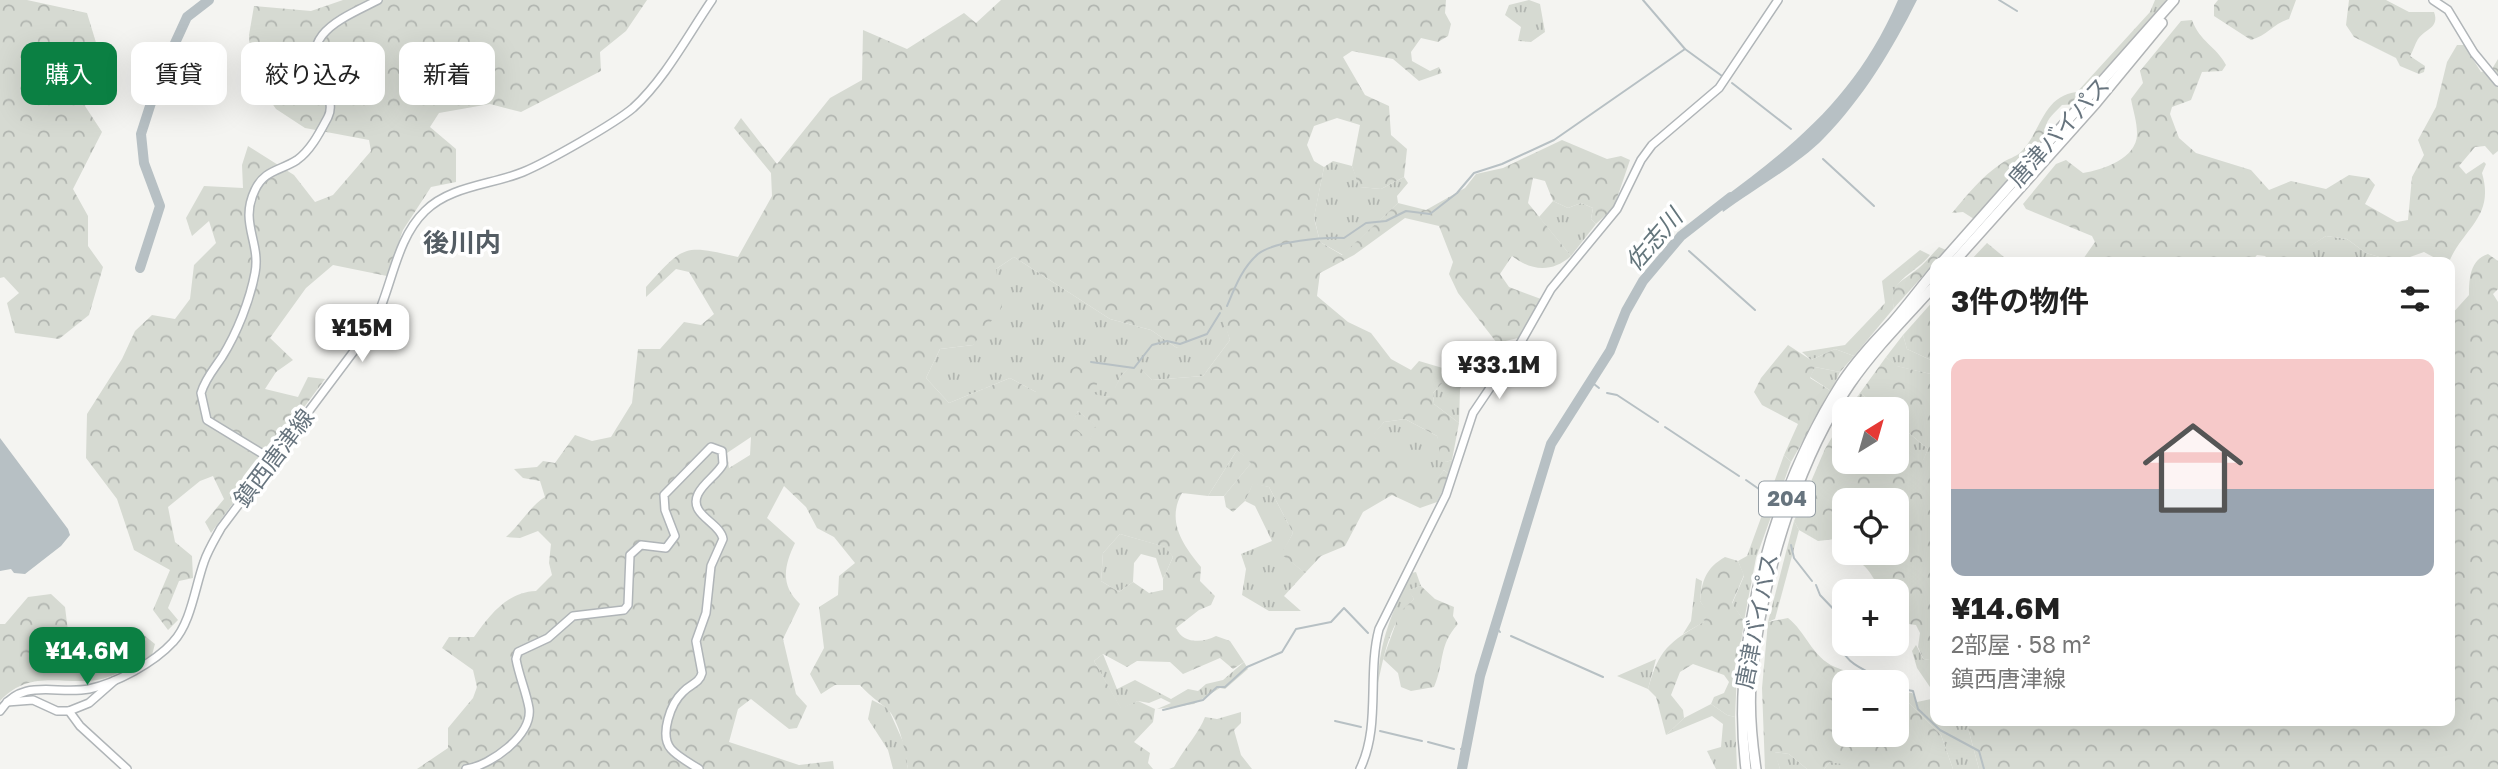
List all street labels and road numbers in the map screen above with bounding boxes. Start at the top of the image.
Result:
street label: 唐津バイパス [2002,71,2115,192]
street label: 鎮西唐津線 [227,403,319,512]
road number: 204 [1759,482,1815,516]
street label: 唐津バイパス [1729,551,1783,691]

